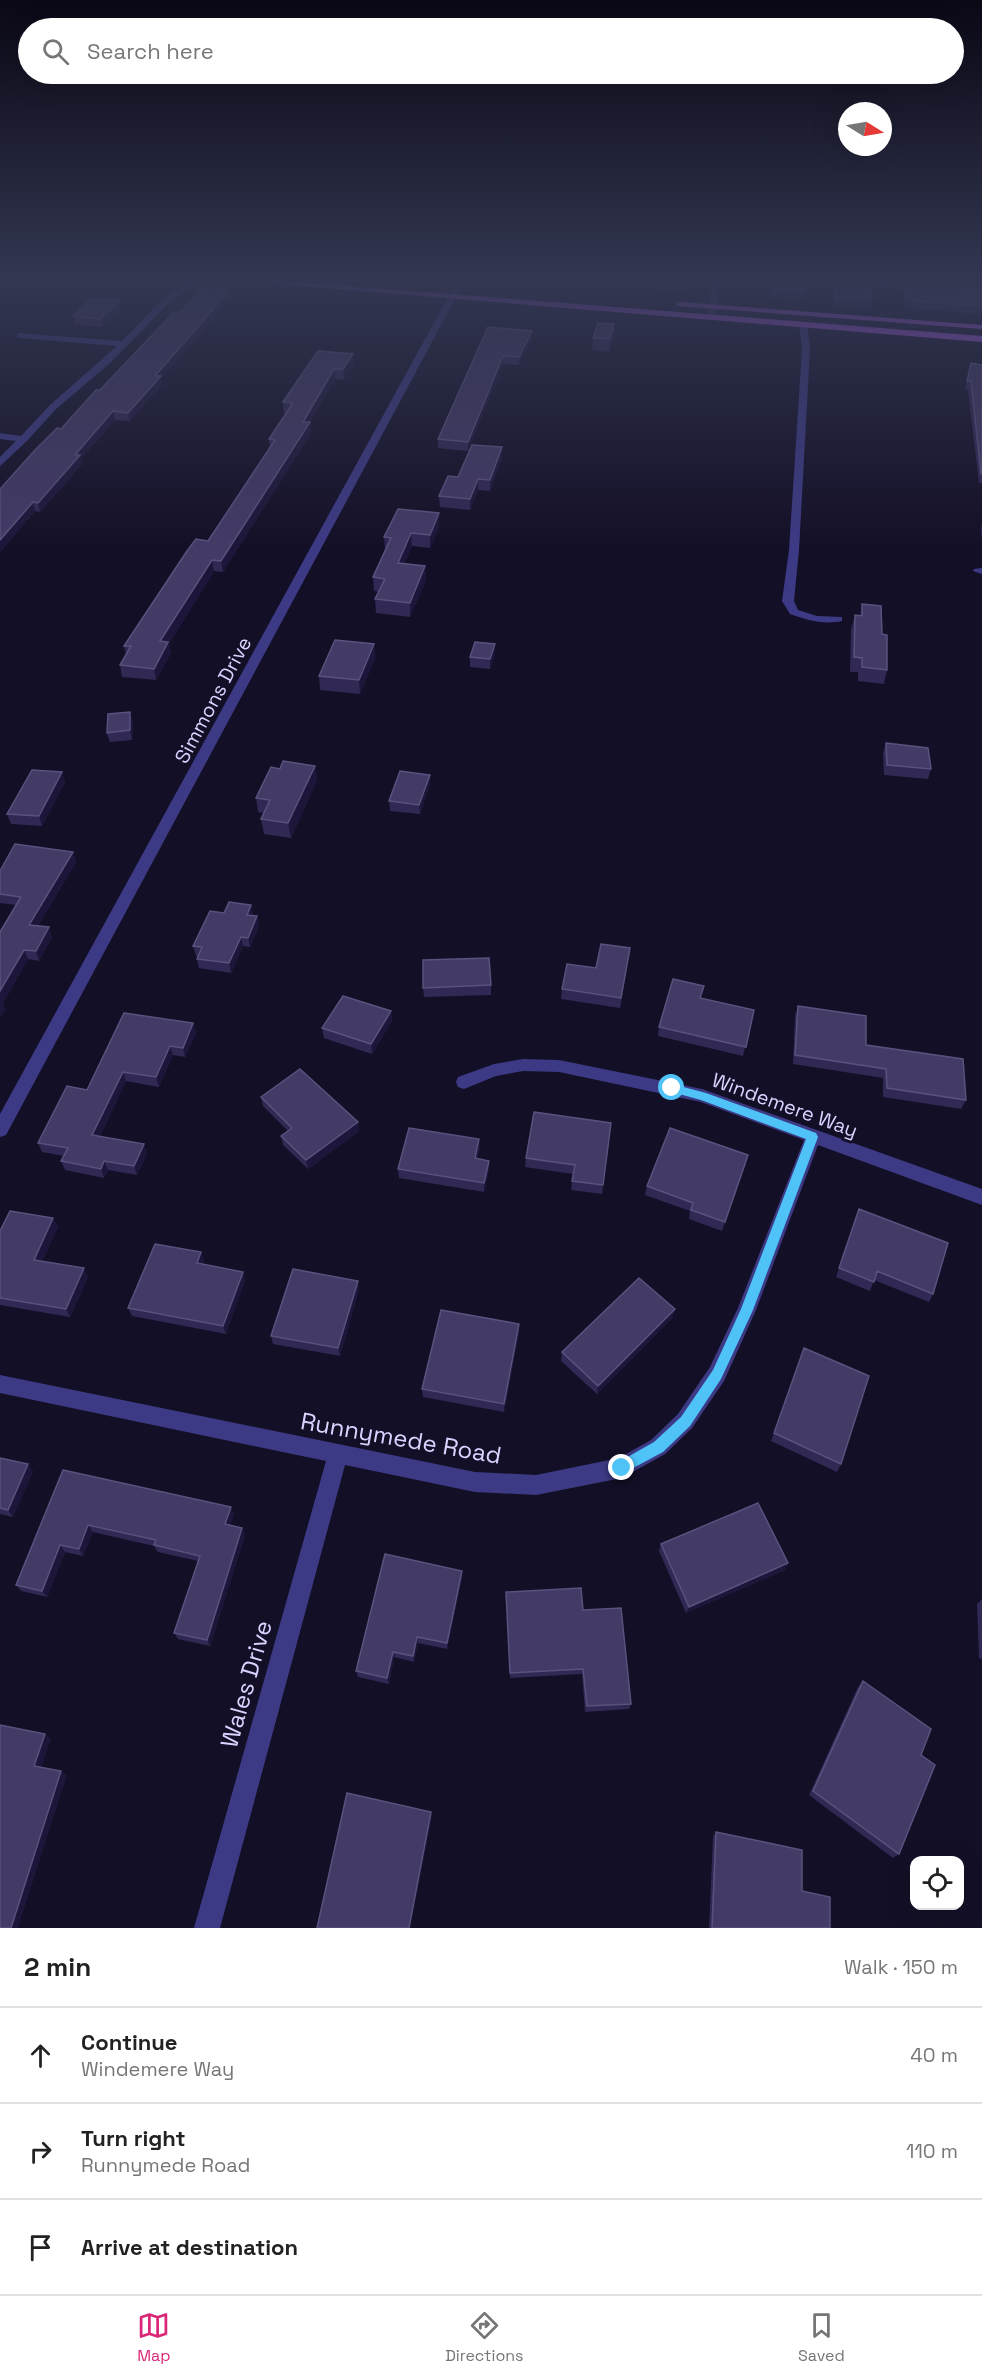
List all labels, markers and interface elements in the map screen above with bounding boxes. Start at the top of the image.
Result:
search box [18,18,964,84]
icon: search [39,35,72,68]
text: Search here [87,37,214,65]
north arrow [838,102,892,156]
street label: Simmons Drive [169,632,257,768]
street label: Windemere Way [709,1067,861,1143]
route start [658,1074,684,1100]
street label: Runnymede Road [298,1405,504,1471]
route end [608,1454,634,1480]
street label: Wales Drive [213,1617,279,1751]
map controls [910,1856,964,1910]
button: locate [910,1856,964,1910]
text: 2 min [24,1950,91,1984]
text: Walk · 150 m [844,1954,958,1980]
text: Continue [81,2028,177,2056]
icon: ahead [24,2039,57,2072]
text: 40 m [910,2042,958,2068]
text: Windemere Way [81,2056,234,2082]
text: Turn right [81,2124,186,2152]
icon: right [24,2135,57,2168]
text: 110 m [906,2138,958,2164]
text: Runnymede Road [81,2152,250,2178]
icon: arrive [24,2231,57,2264]
text: Arrive at destination [81,2233,298,2261]
tab: Map [137,2309,171,2366]
tab: Directions [445,2309,524,2366]
tab: Saved [798,2309,845,2366]

